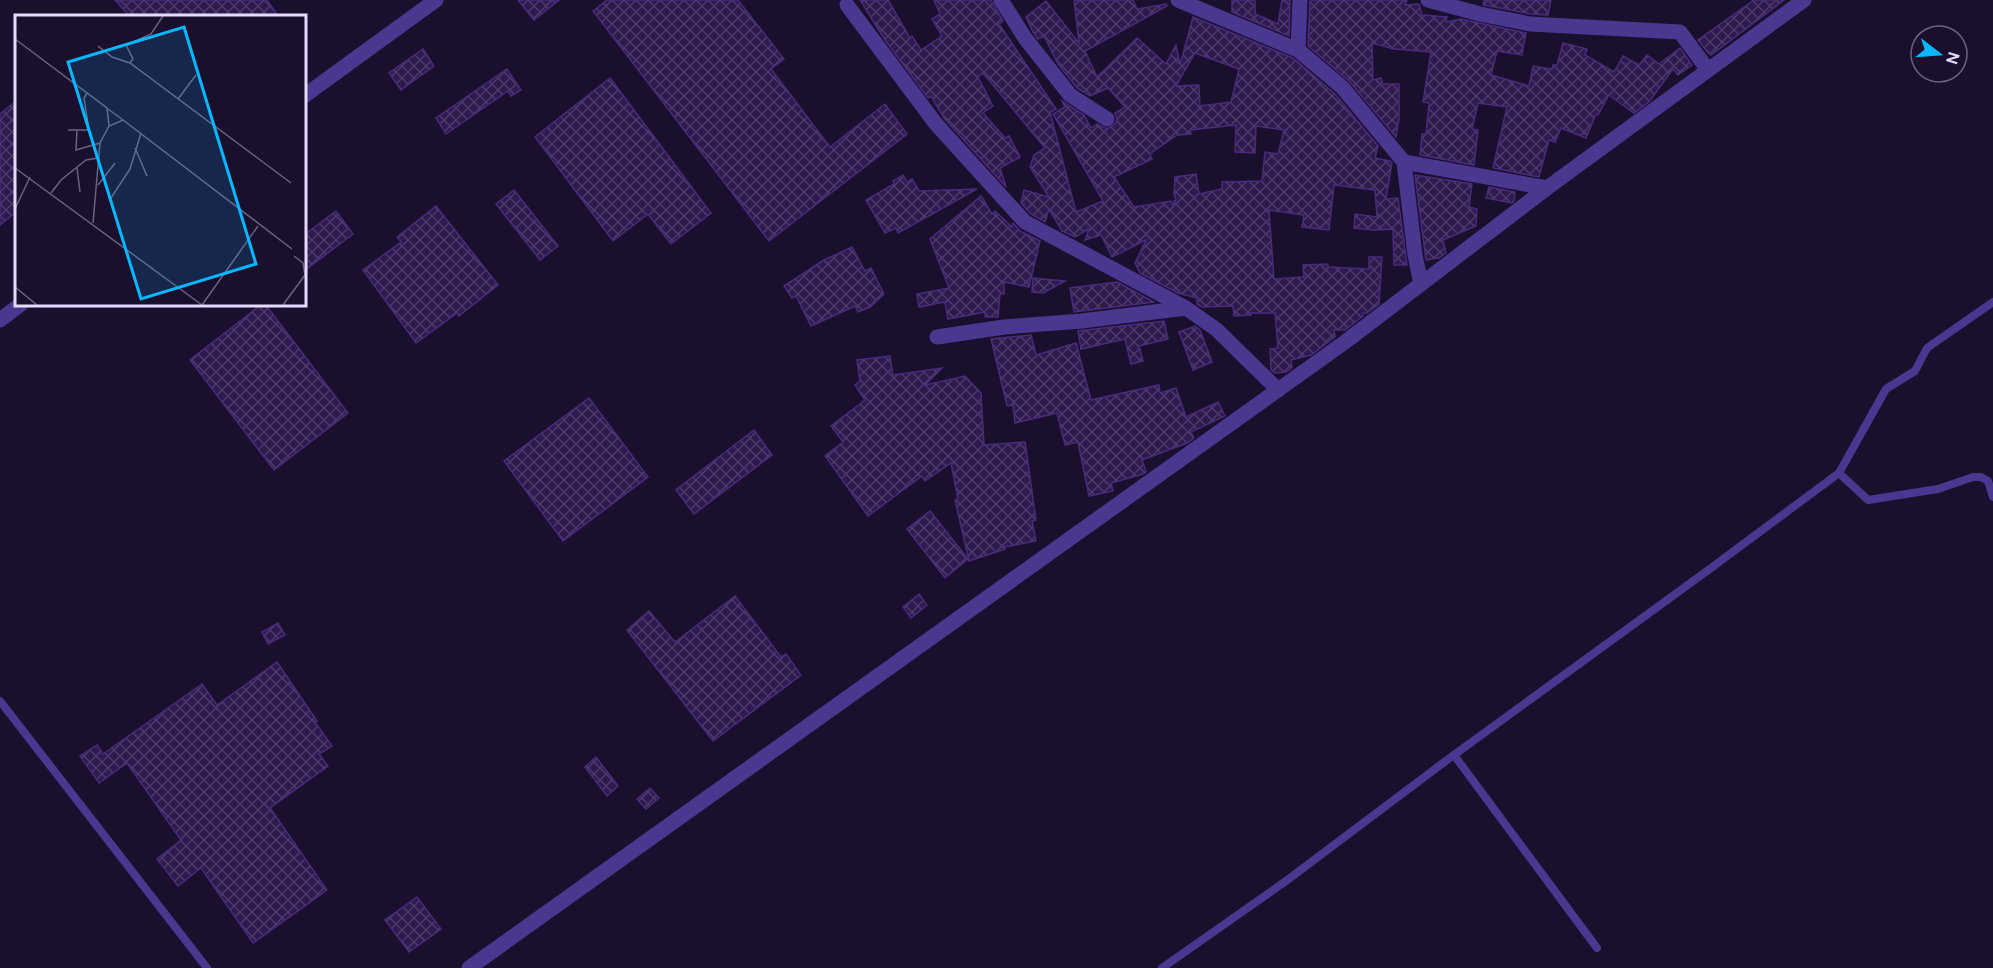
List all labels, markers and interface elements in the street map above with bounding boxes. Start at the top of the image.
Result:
inset map [15,15,306,306]
north arrow [1909,24,1969,84]
text: N [1941,50,1965,67]

